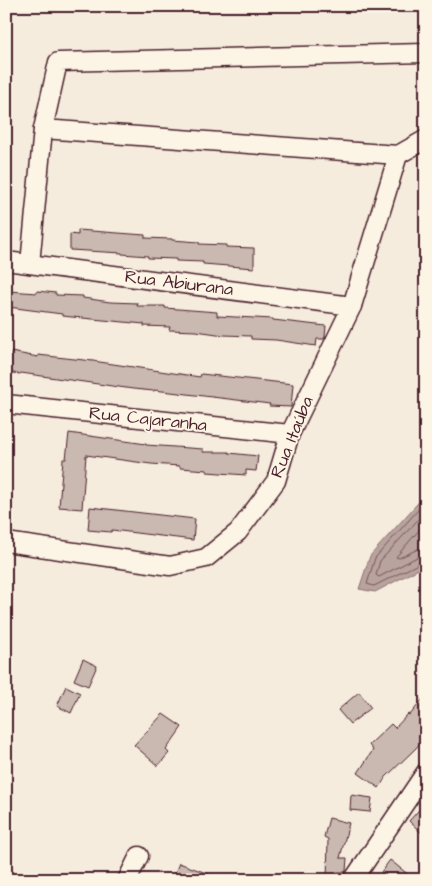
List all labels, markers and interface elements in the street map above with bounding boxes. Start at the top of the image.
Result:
street label: Rua Abiurana [123,264,235,302]
street label: Rua Itaúba [264,392,320,482]
street label: Rua Cajaranha [88,400,208,438]

